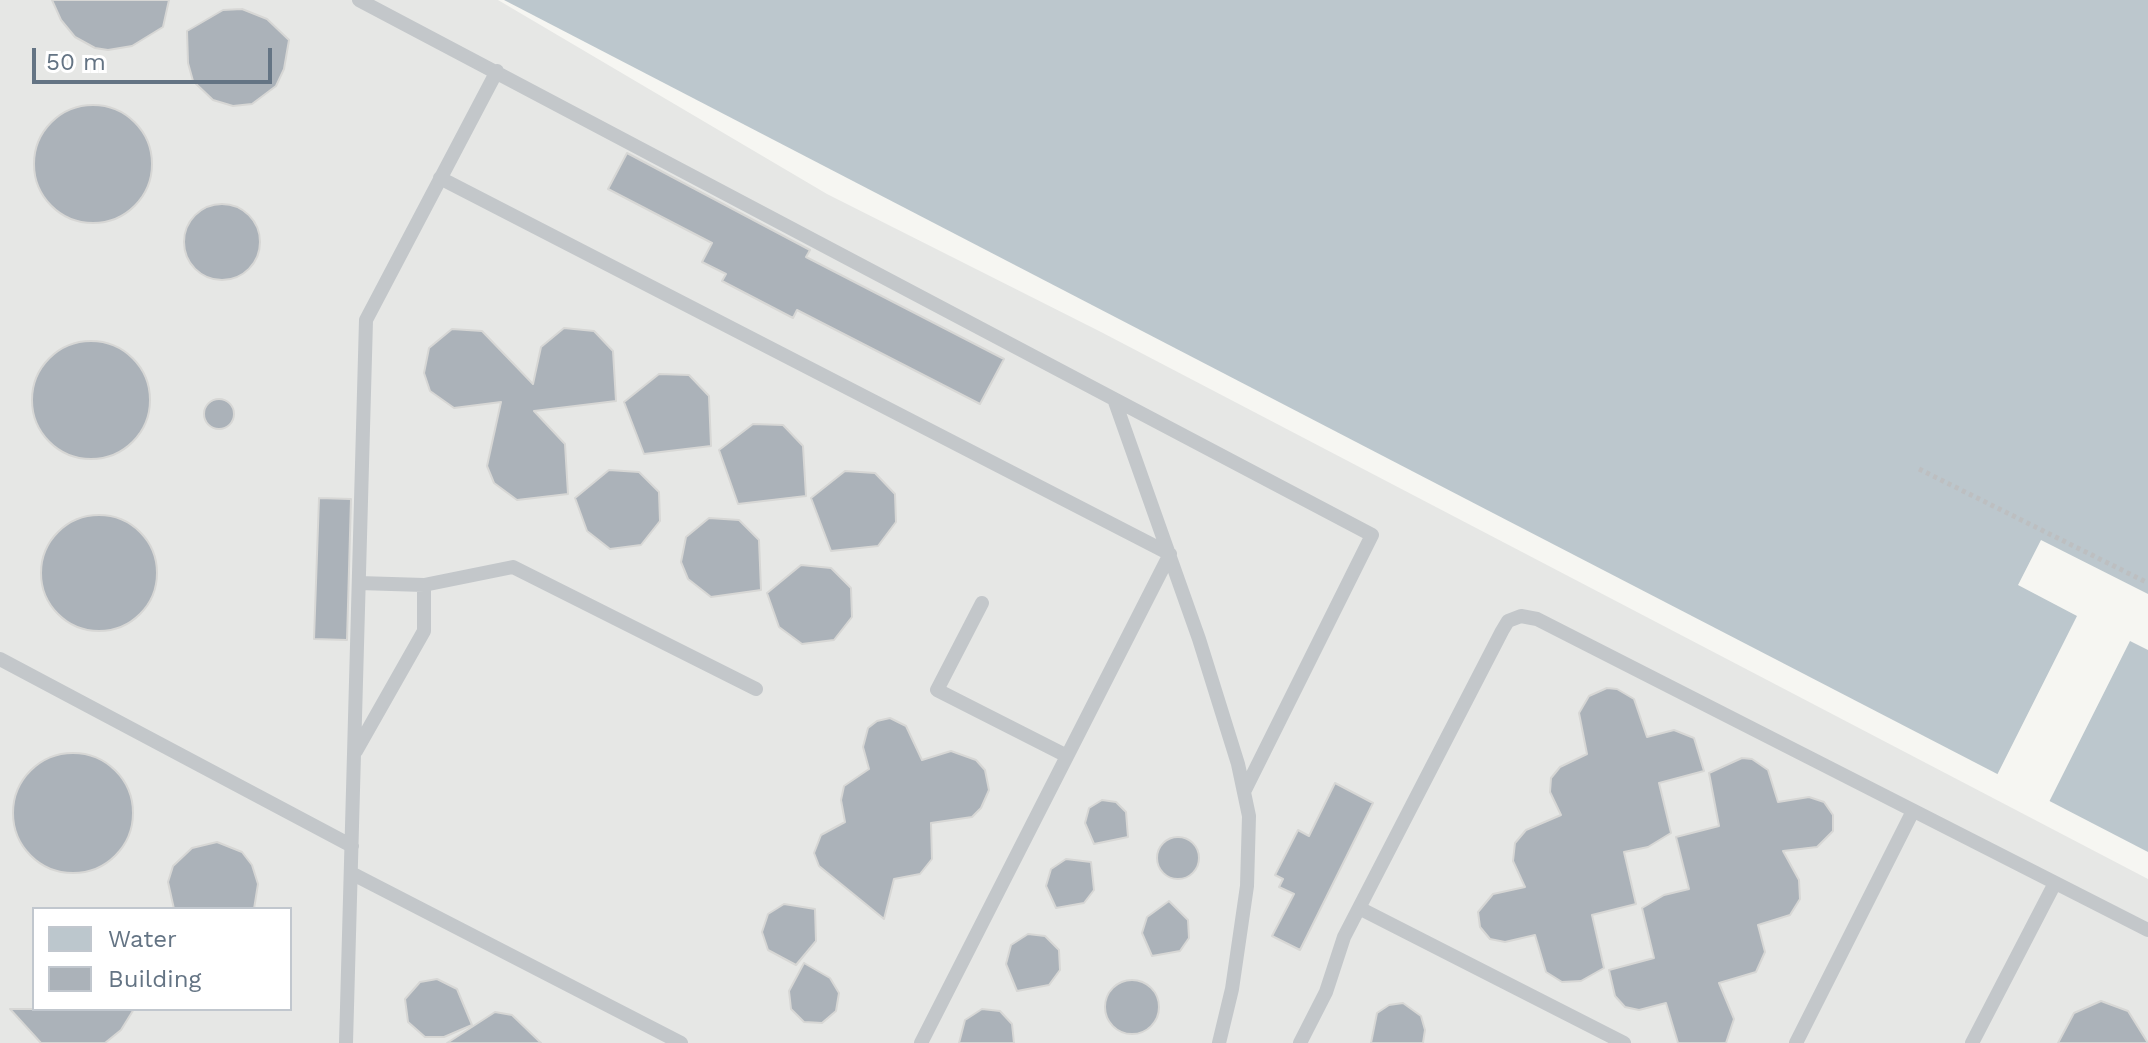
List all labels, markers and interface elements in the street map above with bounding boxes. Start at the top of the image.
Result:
scale bar [36,32,276,82]
text: 50 m [46,48,106,76]
legend [32,907,292,1011]
text: Water [108,925,177,953]
text: Building [108,965,201,993]

